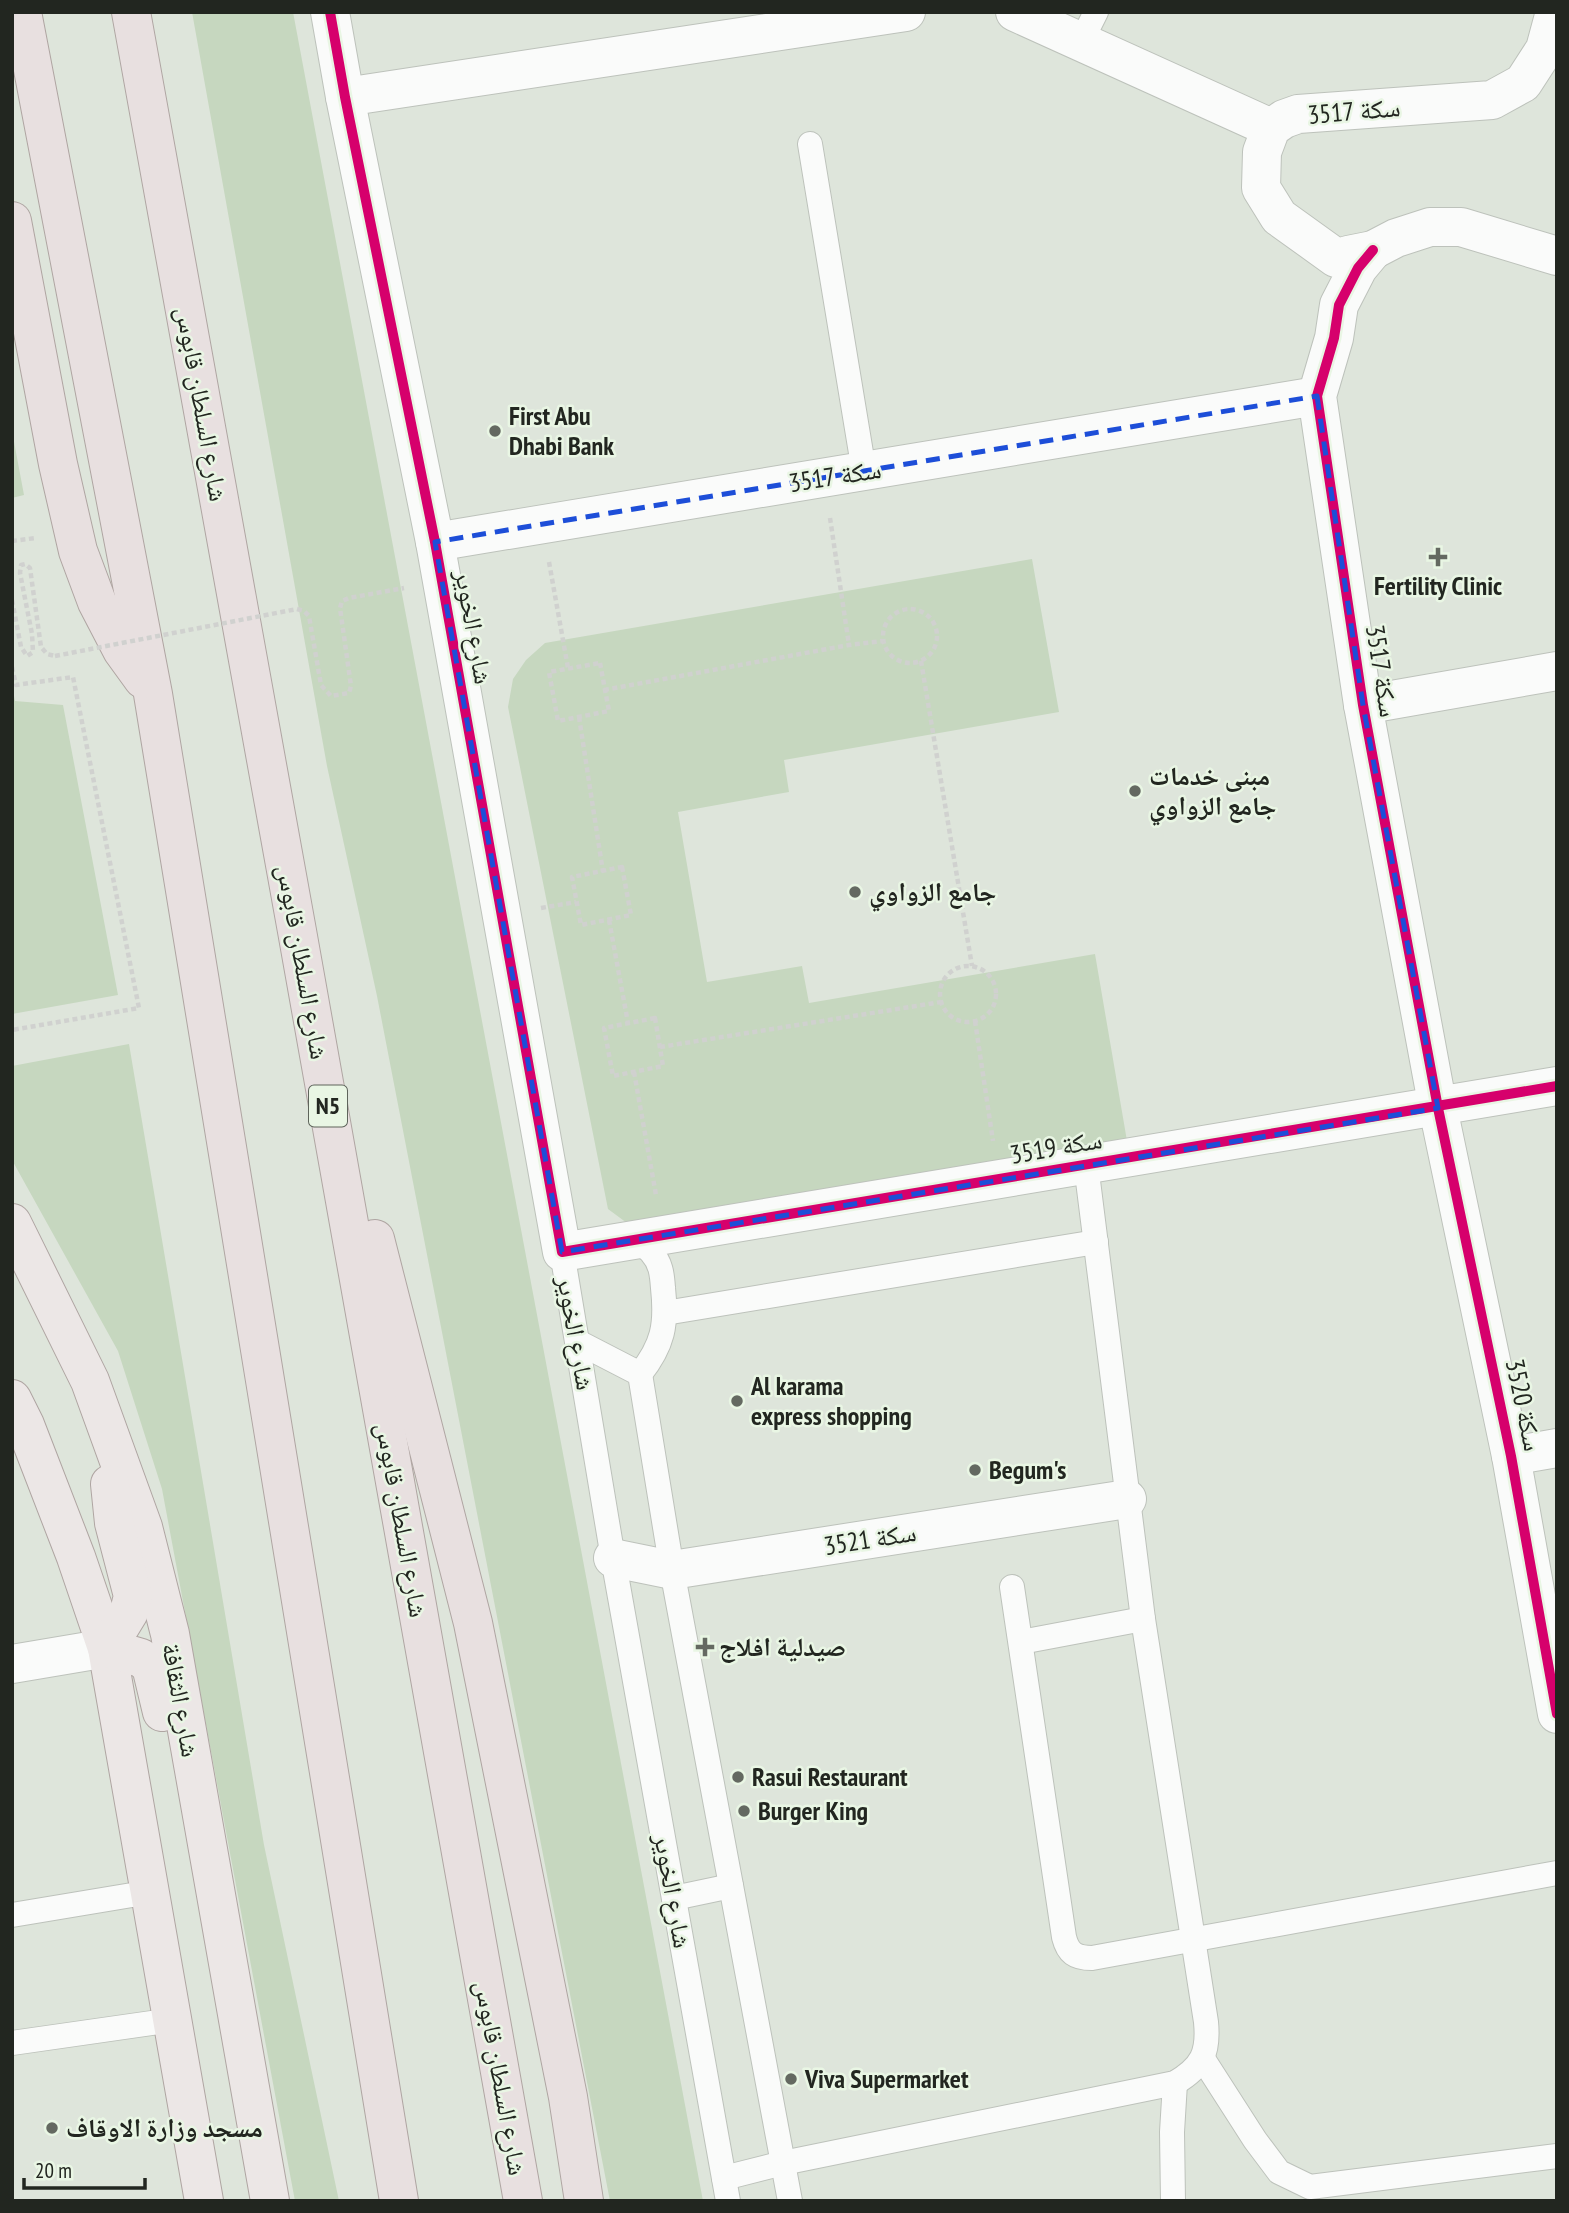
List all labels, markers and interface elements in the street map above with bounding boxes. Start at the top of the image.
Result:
street label: سكة 3517 [1306,90,1402,131]
street label: شارع السلطان قابوس [169,304,236,504]
place label: First Abu Dhabi Bank [509,399,614,462]
marker: First Abu Dhabi Bank [487,423,503,439]
street label: سكة 3517 [786,452,883,499]
marker: Fertility Clinic [1428,547,1448,567]
street label: شارع الخوير [448,566,501,687]
place label: Fertility Clinic [1374,569,1502,602]
street label: سكة 3517 [1359,622,1406,719]
place label: مبنى خدمات جامع الزواوي [1149,759,1276,826]
marker: مبنى خدمات جامع الزواوي [1127,783,1143,799]
street label: شارع السلطان قابوس [270,862,337,1062]
place label: جامع الزواوي [869,875,996,912]
marker: جامع الزواوي [847,884,863,900]
road number: N5 [309,1086,347,1126]
street label: سكة 3519 [1007,1122,1105,1171]
street label: شارع الخوير [550,1272,603,1393]
street label: سكة 3520 [1499,1356,1550,1454]
place label: Al karama express shopping [750,1369,912,1432]
marker: Al karama express shopping [729,1393,745,1409]
street label: شارع السلطان قابوس [369,1420,436,1620]
place label: Begum's [989,1453,1066,1486]
marker: Begum's [967,1462,983,1478]
street label: سكة 3521 [821,1515,918,1562]
place label: صيدلية افلاج [719,1630,846,1663]
marker: صيدلية افلاج [697,1639,713,1655]
street label: شارع الثقافة [155,1640,208,1760]
place label: Rasui Restaurant [752,1760,908,1793]
marker: Rasui Restaurant [730,1769,746,1785]
place label: Burger King [758,1794,868,1827]
marker: Burger King [736,1803,752,1819]
street label: شارع الخوير [647,1830,700,1951]
street label: شارع السلطان قابوس [468,1978,535,2178]
place label: Viva Supermarket [804,2062,969,2095]
marker: Viva Supermarket [783,2071,799,2087]
place label: مسجد وزارة الاوقاف [66,2111,263,2144]
marker: مسجد وزارة الاوقاف [44,2120,60,2136]
scale bar [24,2146,145,2190]
text: 20 m [35,2157,72,2184]

